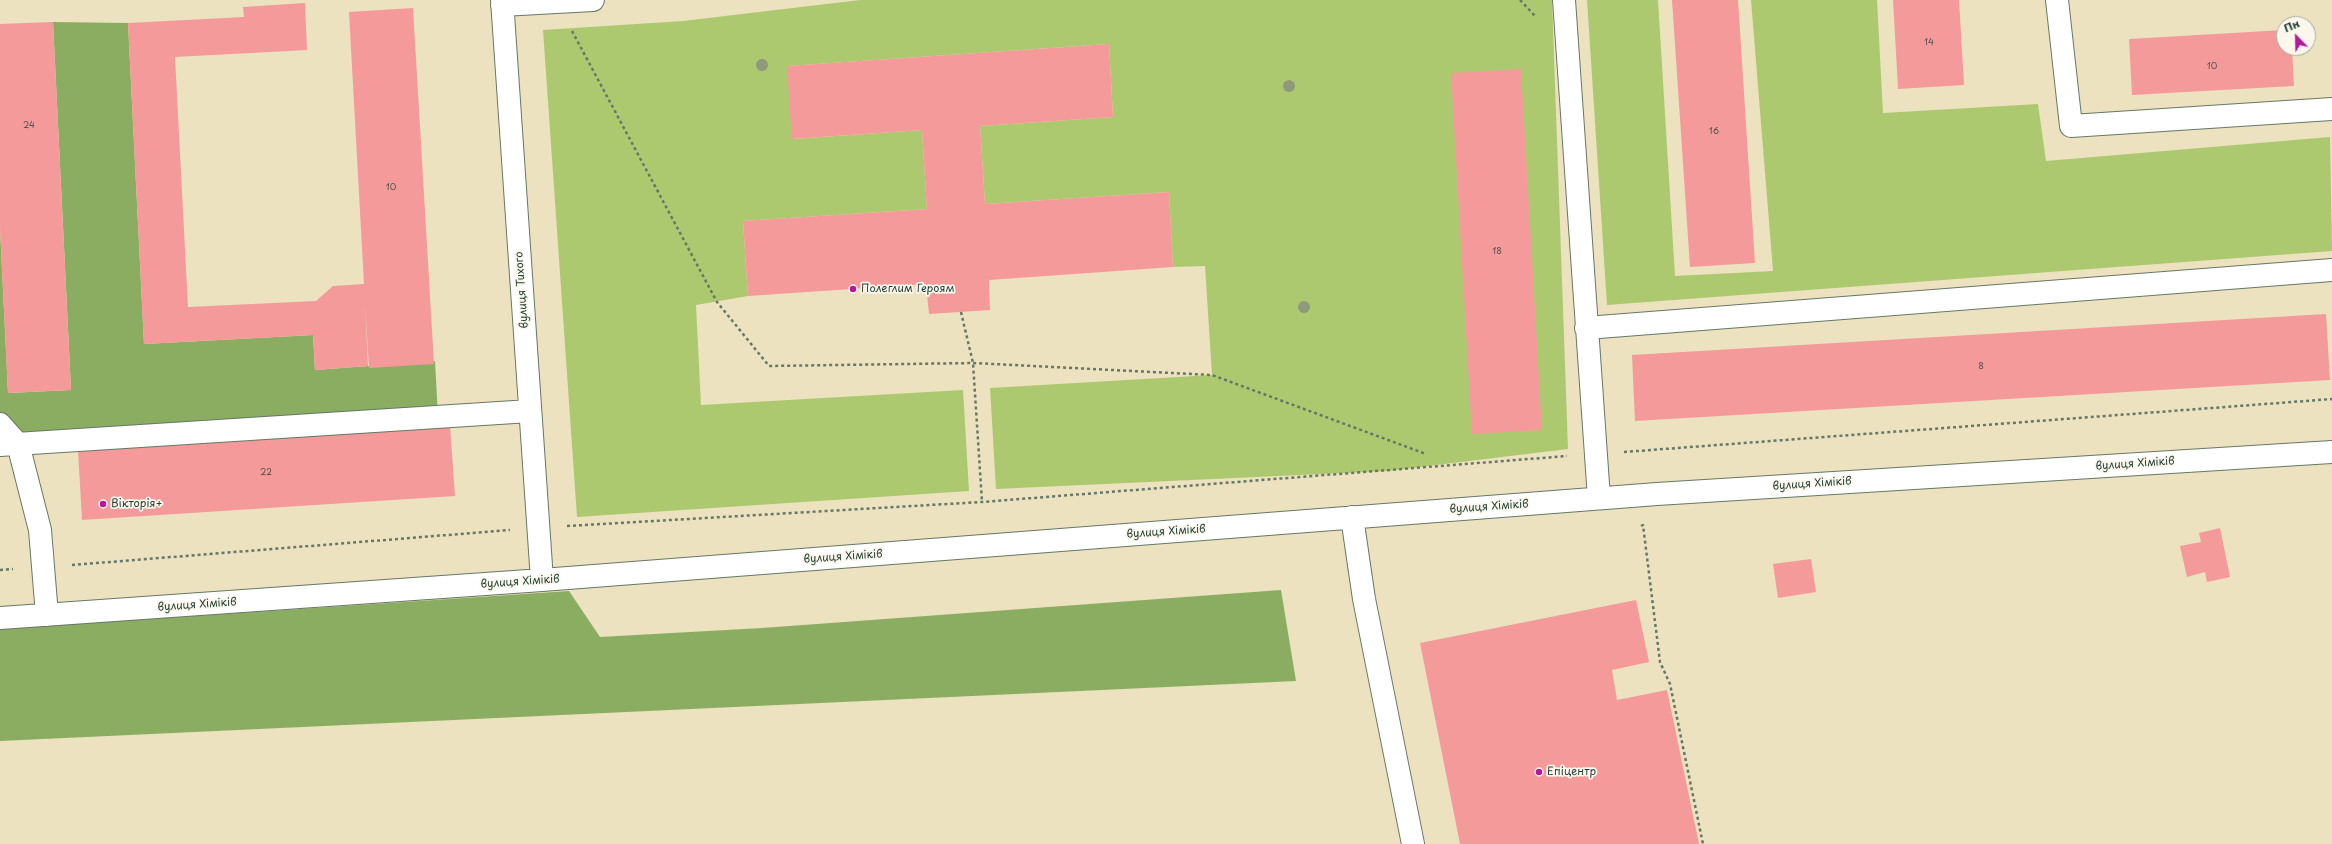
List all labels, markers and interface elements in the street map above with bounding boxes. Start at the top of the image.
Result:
text: Пн [2281,14,2302,36]
north arrow [2276,16,2316,56]
house number: 14 [1924,38,1934,48]
house number: 10 [2207,62,2217,72]
house number: 24 [23,121,35,131]
house number: 16 [1709,127,1719,137]
house number: 10 [386,183,396,193]
house number: 18 [1492,247,1502,257]
street label: вулиця Тихого [513,251,531,329]
place label: Полеглим Героям [861,282,954,296]
marker: Полеглим Героям [848,284,858,294]
house number: 8 [1978,362,1984,372]
street label: вулиця Хіміків [2095,455,2175,473]
house number: 22 [260,468,272,478]
street label: вулиця Хіміків [1772,475,1852,493]
place label: Вікторія+ [111,497,163,511]
street label: вулиця Хіміків [1449,498,1529,516]
marker: Вікторія+ [98,499,108,509]
street label: вулиця Хіміків [1126,523,1206,541]
street label: вулиця Хіміків [803,548,883,566]
street label: вулиця Хіміків [480,573,560,591]
street label: вулиця Хіміків [157,596,237,614]
place label: Епіцентр [1547,765,1596,779]
marker: Епіцентр [1534,767,1544,777]

